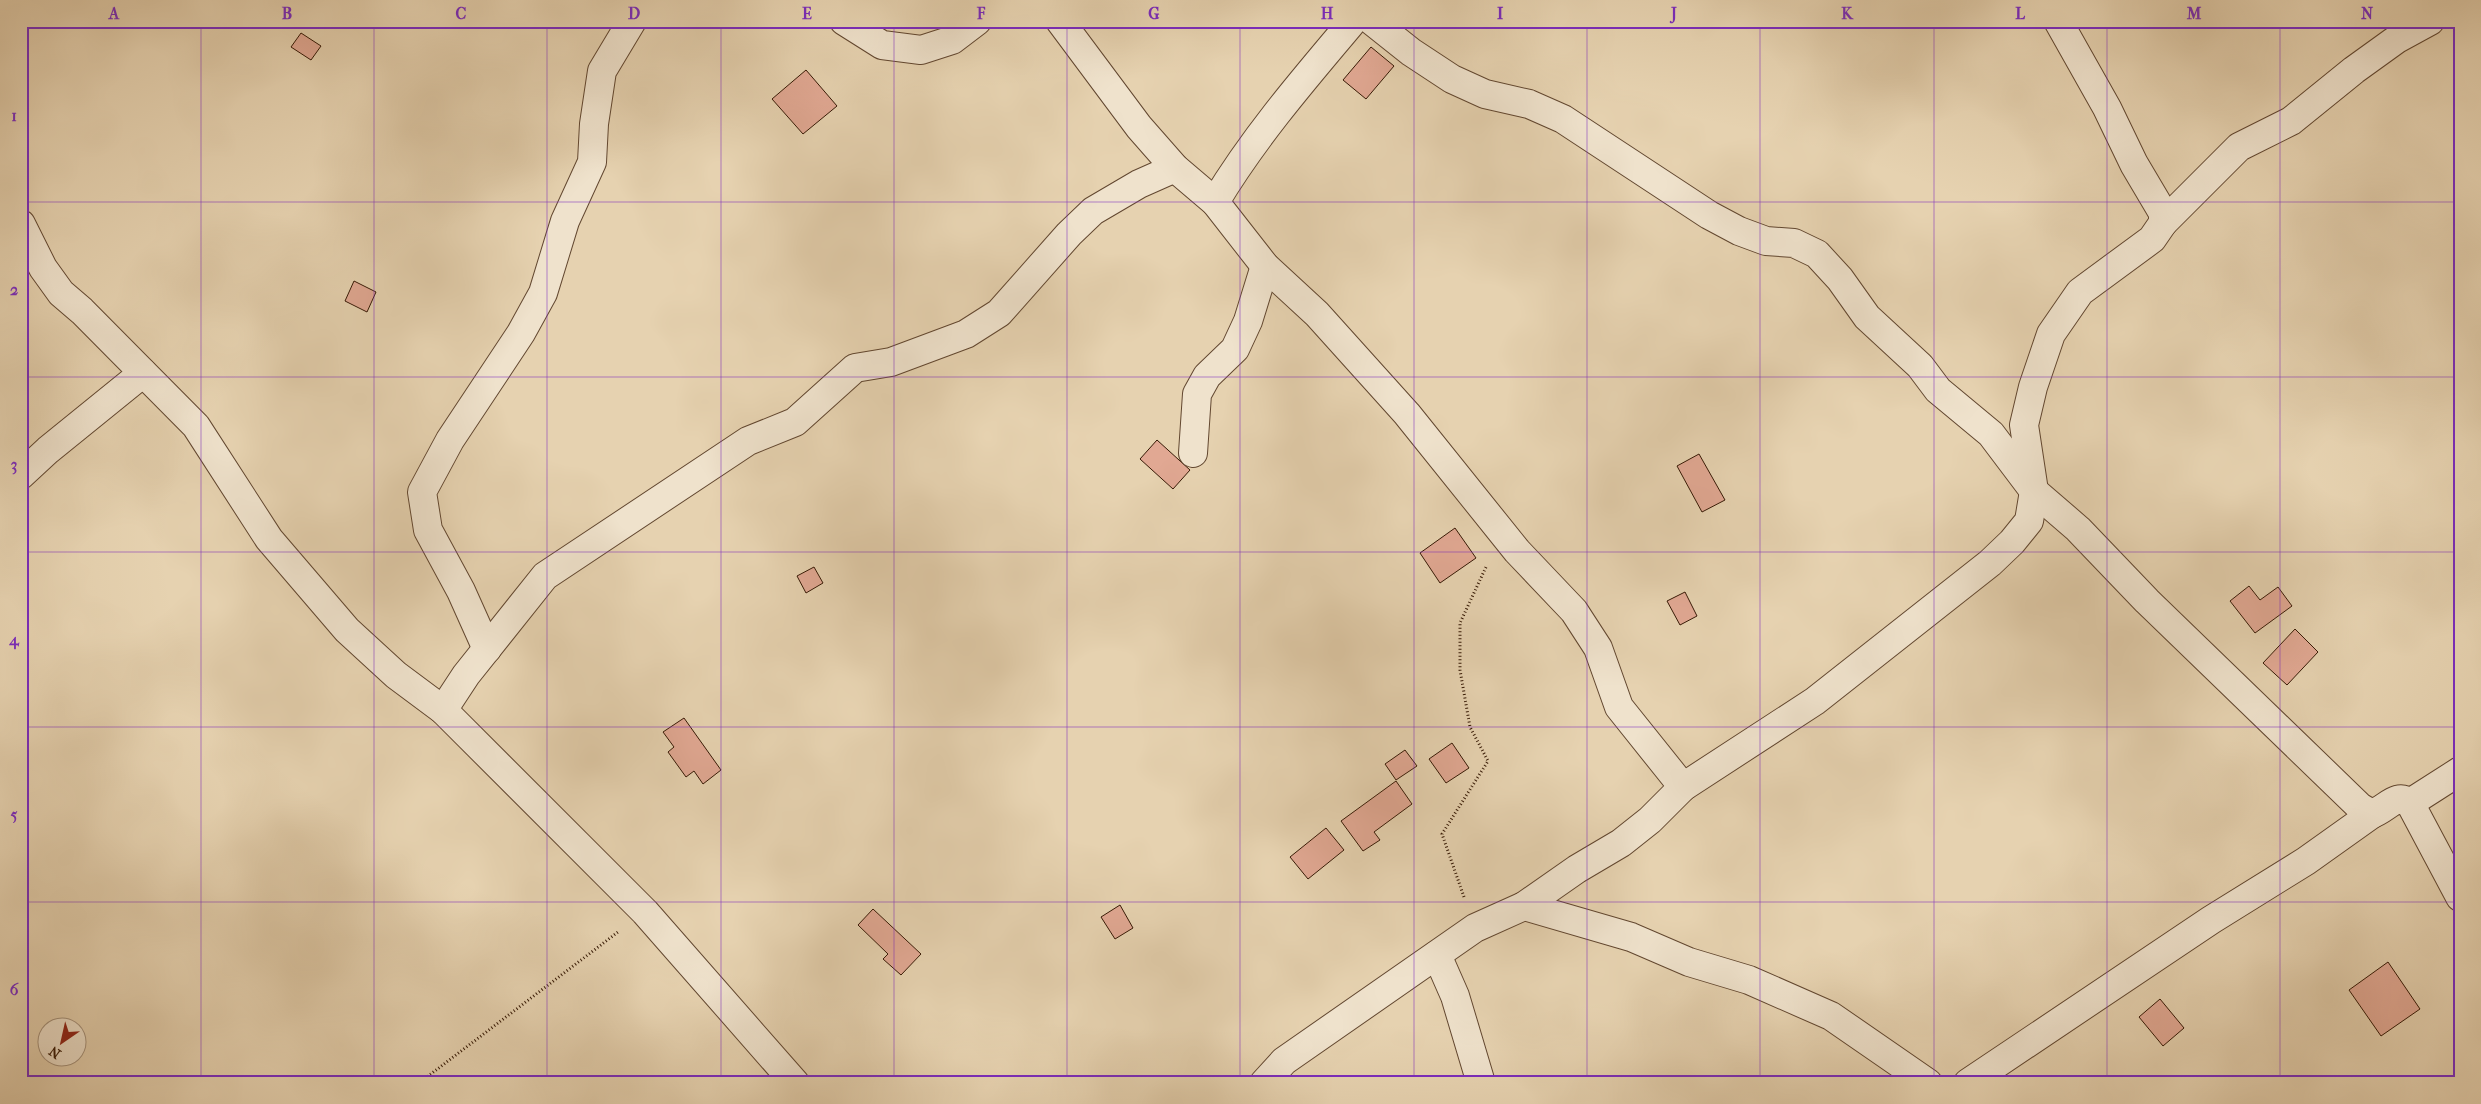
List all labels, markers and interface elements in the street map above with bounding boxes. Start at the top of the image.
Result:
text: A [108,4,120,23]
text: B [282,4,292,23]
text: C [456,4,467,23]
text: D [628,4,640,23]
text: E [802,4,812,23]
text: F [976,4,986,23]
text: G [1148,4,1160,23]
text: H [1321,4,1334,23]
text: I [1497,4,1504,23]
text: J [1669,4,1677,24]
text: K [1841,4,1854,23]
text: L [2015,4,2025,23]
text: M [2186,4,2202,23]
text: N [2361,4,2374,23]
text: 1 [11,106,17,125]
text: 2 [10,280,18,299]
text: 3 [11,455,17,475]
text: 4 [8,630,20,650]
text: 5 [11,805,18,824]
text: 6 [10,980,19,999]
north arrow [38,1016,88,1066]
text: N [46,1042,64,1062]

